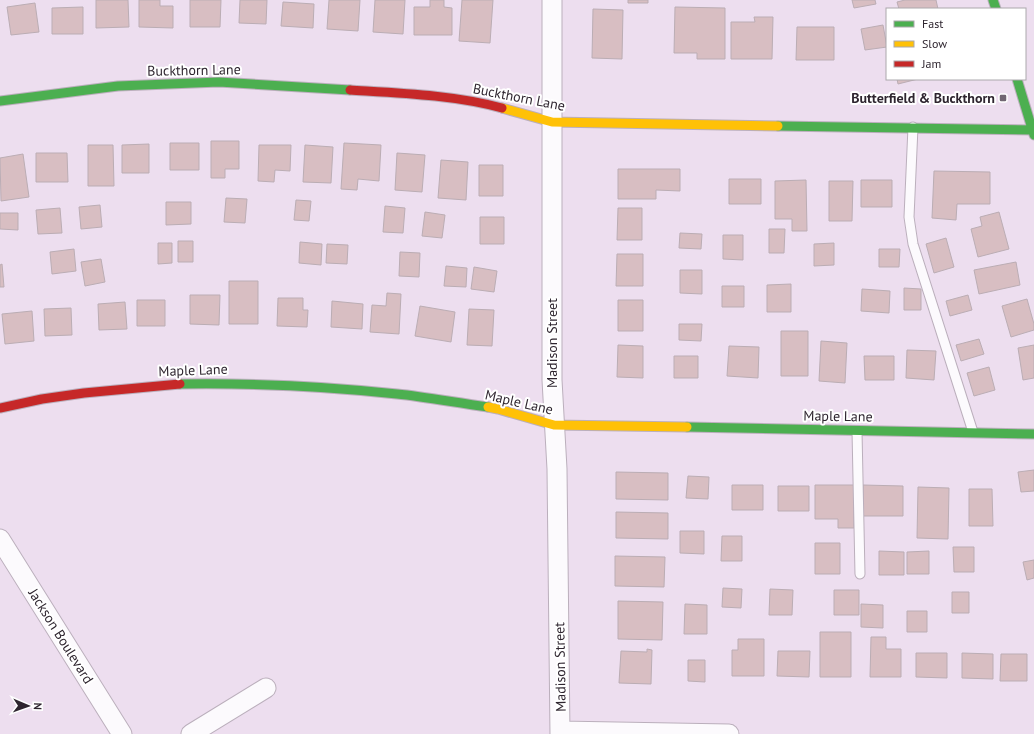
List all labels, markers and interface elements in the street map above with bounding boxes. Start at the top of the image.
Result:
legend [886,8,1026,80]
text: Fast [922,16,943,31]
text: Slow [922,36,947,51]
text: Jam [921,56,941,71]
street label: Buckthorn Lane [147,60,241,80]
street label: Buckthorn Lane [471,79,567,115]
place label: Butterfield & Buckthorn [851,89,995,107]
marker: Butterfield & Buckthorn [998,93,1008,103]
street label: Madison Street [543,298,561,388]
street label: Maple Lane [158,360,228,380]
street label: Maple Lane [483,385,555,419]
street label: Maple Lane [803,406,873,426]
street label: Jackson Boulevard [24,584,97,687]
street label: Madison Street [550,622,570,712]
north arrow [8,686,48,726]
text: N [31,702,45,710]

